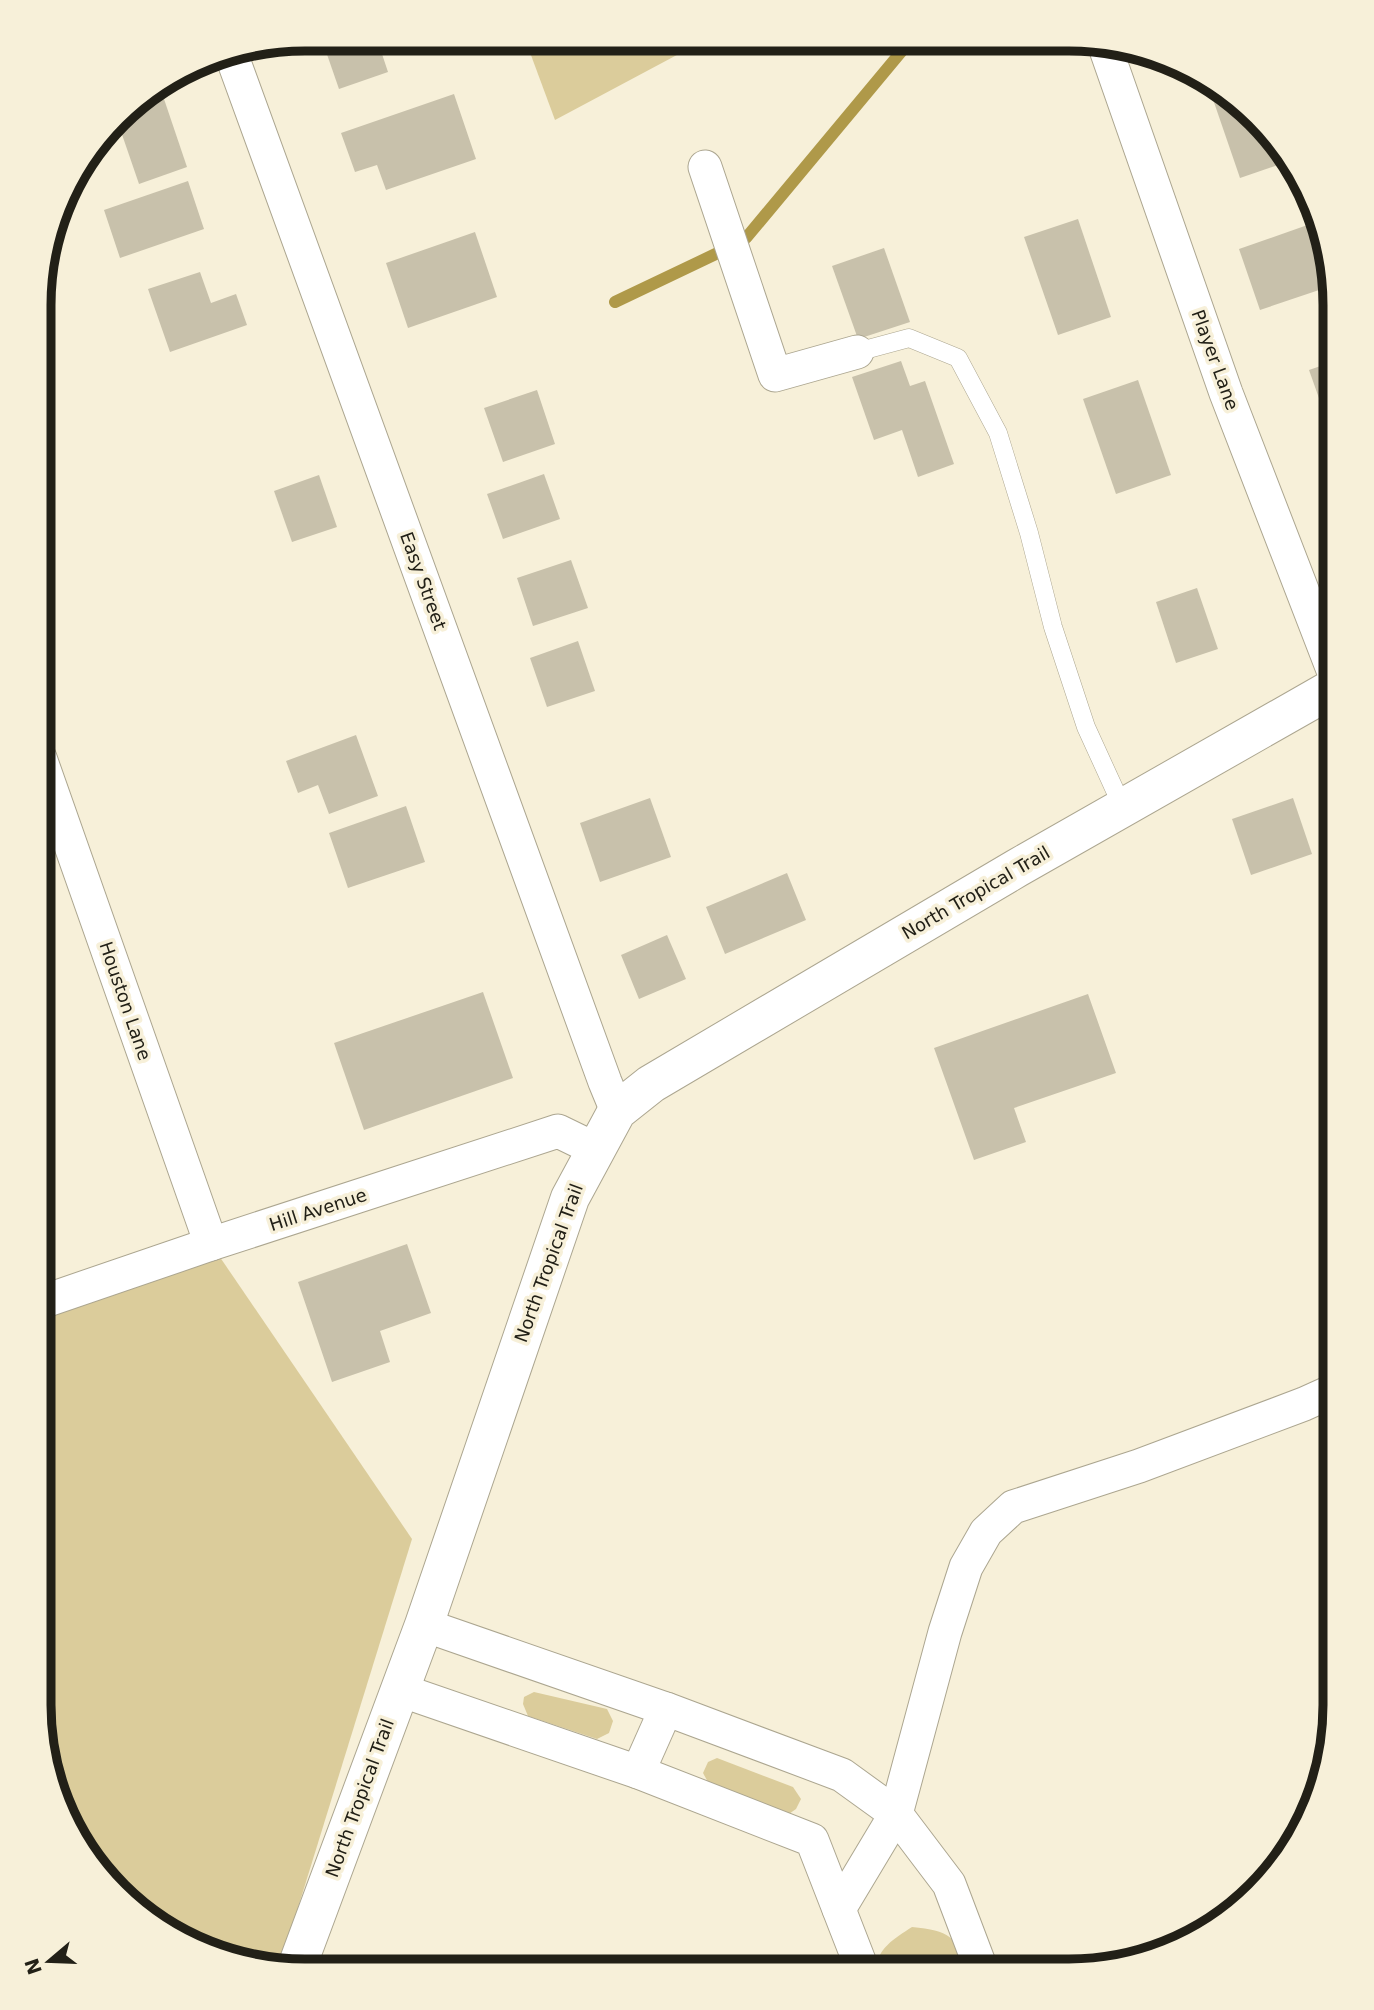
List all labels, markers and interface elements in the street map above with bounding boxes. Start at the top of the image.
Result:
street label: Player Lane [1188,307,1243,413]
street label: Easy Street [396,529,451,633]
street label: North Tropical Trail [898,842,1053,943]
street label: Houston Lane [95,939,156,1063]
street label: North Tropical Trail [510,1181,587,1345]
street label: Hill Avenue [267,1184,369,1235]
street label: North Tropical Trail [321,1716,398,1880]
north arrow [14,1926,84,1996]
text: N [20,1955,46,1978]

